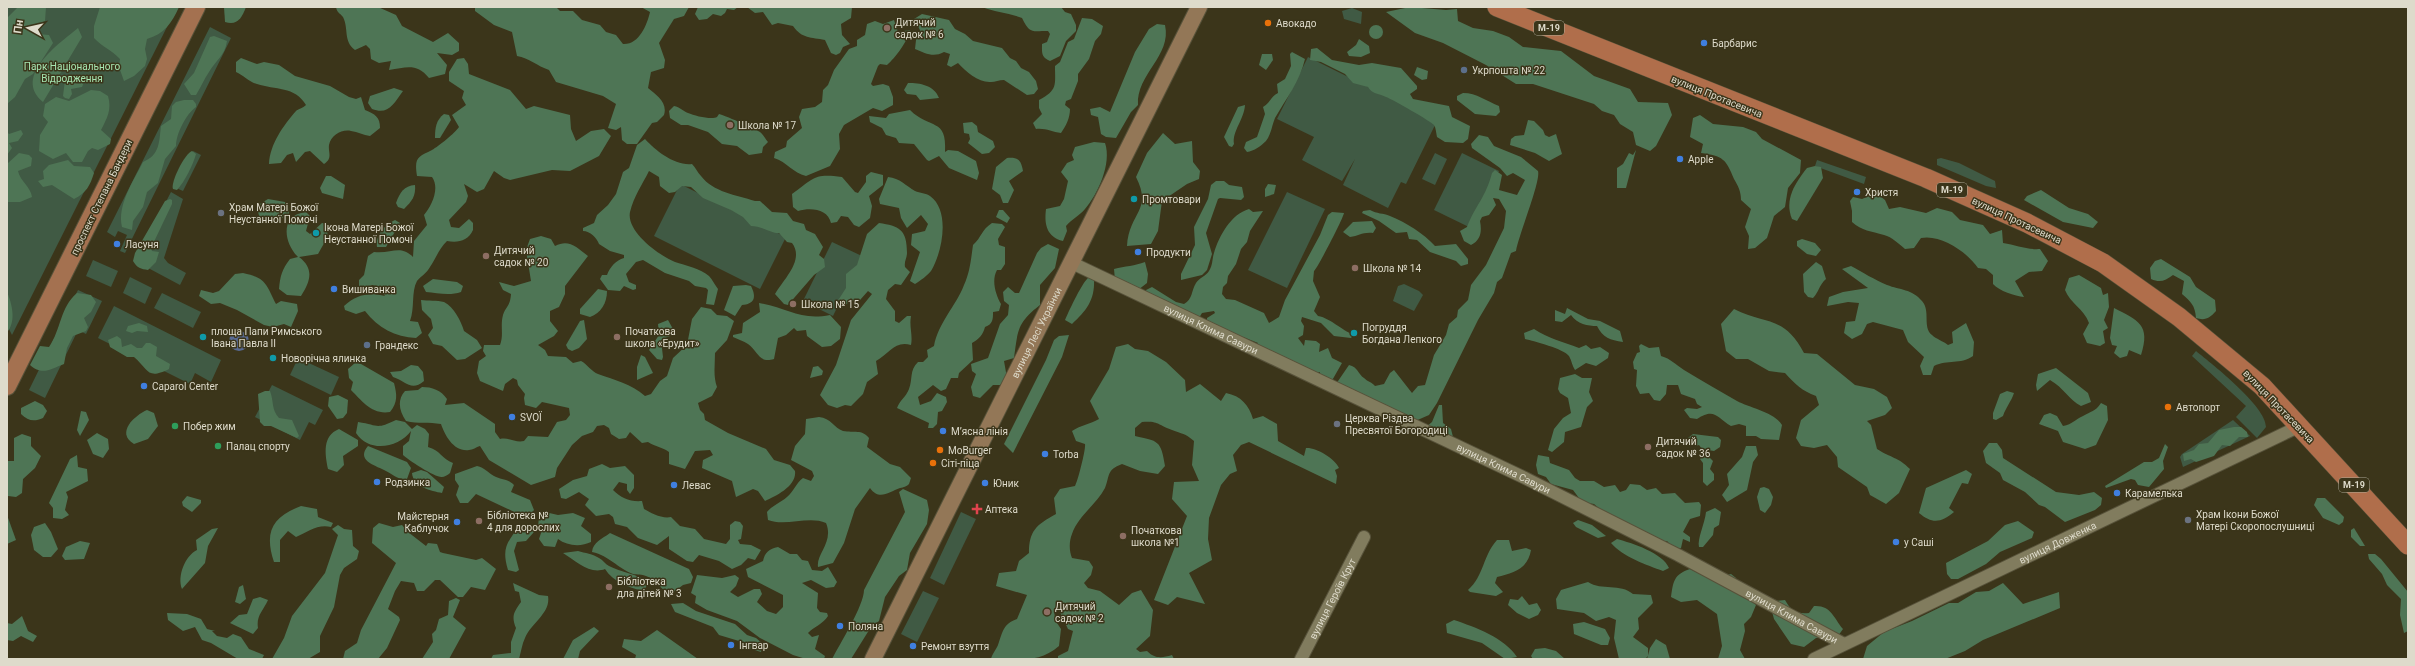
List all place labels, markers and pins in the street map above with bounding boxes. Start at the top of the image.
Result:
place label: Дитячий садок № 6 [895,17,944,40]
marker: Авокадо [1263,18,1273,28]
place label: Авокадо [1276,18,1317,29]
marker: Дитячий садок № 6 [882,23,892,33]
marker: Барбарис [1699,38,1709,48]
place label: Барбарис [1712,38,1757,49]
marker: Укрпошта № 22 [1459,65,1469,75]
place label: Укрпошта № 22 [1472,65,1545,76]
marker: Школа № 17 [725,120,735,130]
place label: Школа № 17 [738,120,796,131]
marker: Apple [1675,154,1685,164]
place label: Apple [1688,154,1714,165]
marker: Христя [1852,187,1862,197]
place label: Христя [1865,187,1898,198]
marker: Промтовари [1129,194,1139,204]
place label: Промтовари [1142,194,1201,205]
place label: Храм Матері Божої Неустанної Помочі [229,202,319,225]
marker: Храм Матері Божої Неустанної Помочі [216,208,226,218]
place label: Ікона Матері Божої Неустанної Помочі [324,222,414,245]
marker: Ікона Матері Божої Неустанної Помочі [311,228,321,238]
marker: Ласуня [112,239,122,249]
place label: Ласуня [125,239,159,250]
place label: Дитячий садок № 20 [494,245,549,268]
marker: Продукти [1133,247,1143,257]
place label: Продукти [1146,247,1191,258]
marker: Дитячий садок № 20 [481,251,491,261]
marker: Школа № 14 [1350,263,1360,273]
place label: Школа № 14 [1363,263,1421,274]
marker: Вишиванка [329,284,339,294]
place label: Вишиванка [342,284,396,295]
marker: Школа № 15 [788,299,798,309]
place label: Школа № 15 [801,299,859,310]
place label: Погруддя Богдана Лепкого [1362,322,1442,345]
place label: площа Папи Римського Івана Павла ІІ [211,326,322,349]
place label: Початкова школа «Ерудит» [625,326,700,349]
marker: Погруддя Богдана Лепкого [1349,328,1359,338]
marker: площа Папи Римського Івана Павла ІІ [198,332,208,342]
marker: Початкова школа «Ерудит» [612,332,622,342]
marker: Грандекс [362,340,372,350]
place label: Грандекс [375,340,418,351]
marker: Новорічна ялинка [268,353,278,363]
place label: Новорічна ялинка [281,353,366,364]
marker: Caparol Center [139,381,149,391]
place label: Caparol Center [152,381,219,392]
marker: Автопорт [2163,402,2173,412]
place label: Автопорт [2176,402,2220,413]
place label: SVOЇ [520,411,542,423]
marker: SVOЇ [507,412,517,422]
place label: Церква Різдва Пресвятої Богородиці [1345,413,1448,436]
marker: Церква Різдва Пресвятої Богородиці [1332,419,1342,429]
marker: Побер жим [170,421,180,431]
place label: Побер жим [183,421,236,432]
marker: Мʼясна лінія [938,426,948,436]
place label: Мʼясна лінія [951,426,1008,437]
place label: Дитячий садок № 36 [1656,436,1711,459]
marker: Палац спорту [213,441,223,451]
place label: Палац спорту [226,441,290,452]
marker: Дитячий садок № 36 [1643,442,1653,452]
marker: MoBurger [935,445,945,455]
place label: MoBurger [948,445,992,456]
marker: Torba [1040,449,1050,459]
place label: Torba [1053,449,1079,460]
marker: Сіті-піца [928,458,938,468]
place label: Сіті-піца [941,458,980,469]
marker: Родзинка [372,477,382,487]
place label: Родзинка [385,477,430,488]
marker: Юник [980,478,990,488]
place label: Юник [993,478,1019,489]
marker: Левас [669,480,679,490]
place label: Левас [682,480,711,491]
marker: Карамелька [2112,488,2122,498]
place label: Карамелька [2125,488,2183,499]
marker: Аптека [972,504,982,514]
place label: Аптека [985,504,1018,515]
place label: Храм Ікони Божої Матері Скоропослушниці [2196,509,2314,532]
place label: Бібліотека № 4 для дорослих [487,510,560,533]
place label: Майстерня Каблучок [397,511,450,534]
marker: Храм Ікони Божої Матері Скоропослушниці [2183,515,2193,525]
marker: Бібліотека № 4 для дорослих [474,516,484,526]
marker: Майстерня Каблучок [452,517,462,527]
place label: Початкова школа №1 [1131,525,1182,548]
marker: Початкова школа №1 [1118,531,1128,541]
marker: у Саші [1891,537,1901,547]
place label: у Саші [1904,537,1934,548]
place label: Бібліотека дла дітей № 3 [617,576,682,599]
marker: Бібліотека дла дітей № 3 [604,582,614,592]
place label: Дитячий садок № 2 [1055,601,1104,624]
marker: Дитячий садок № 2 [1042,607,1052,617]
marker: Поляна [835,621,845,631]
place label: Поляна [848,621,883,632]
marker: Інгвар [726,640,736,650]
place label: Інгвар [739,640,769,651]
marker: Ремонт взуття [908,641,918,651]
place label: Ремонт взуття [921,641,989,652]

